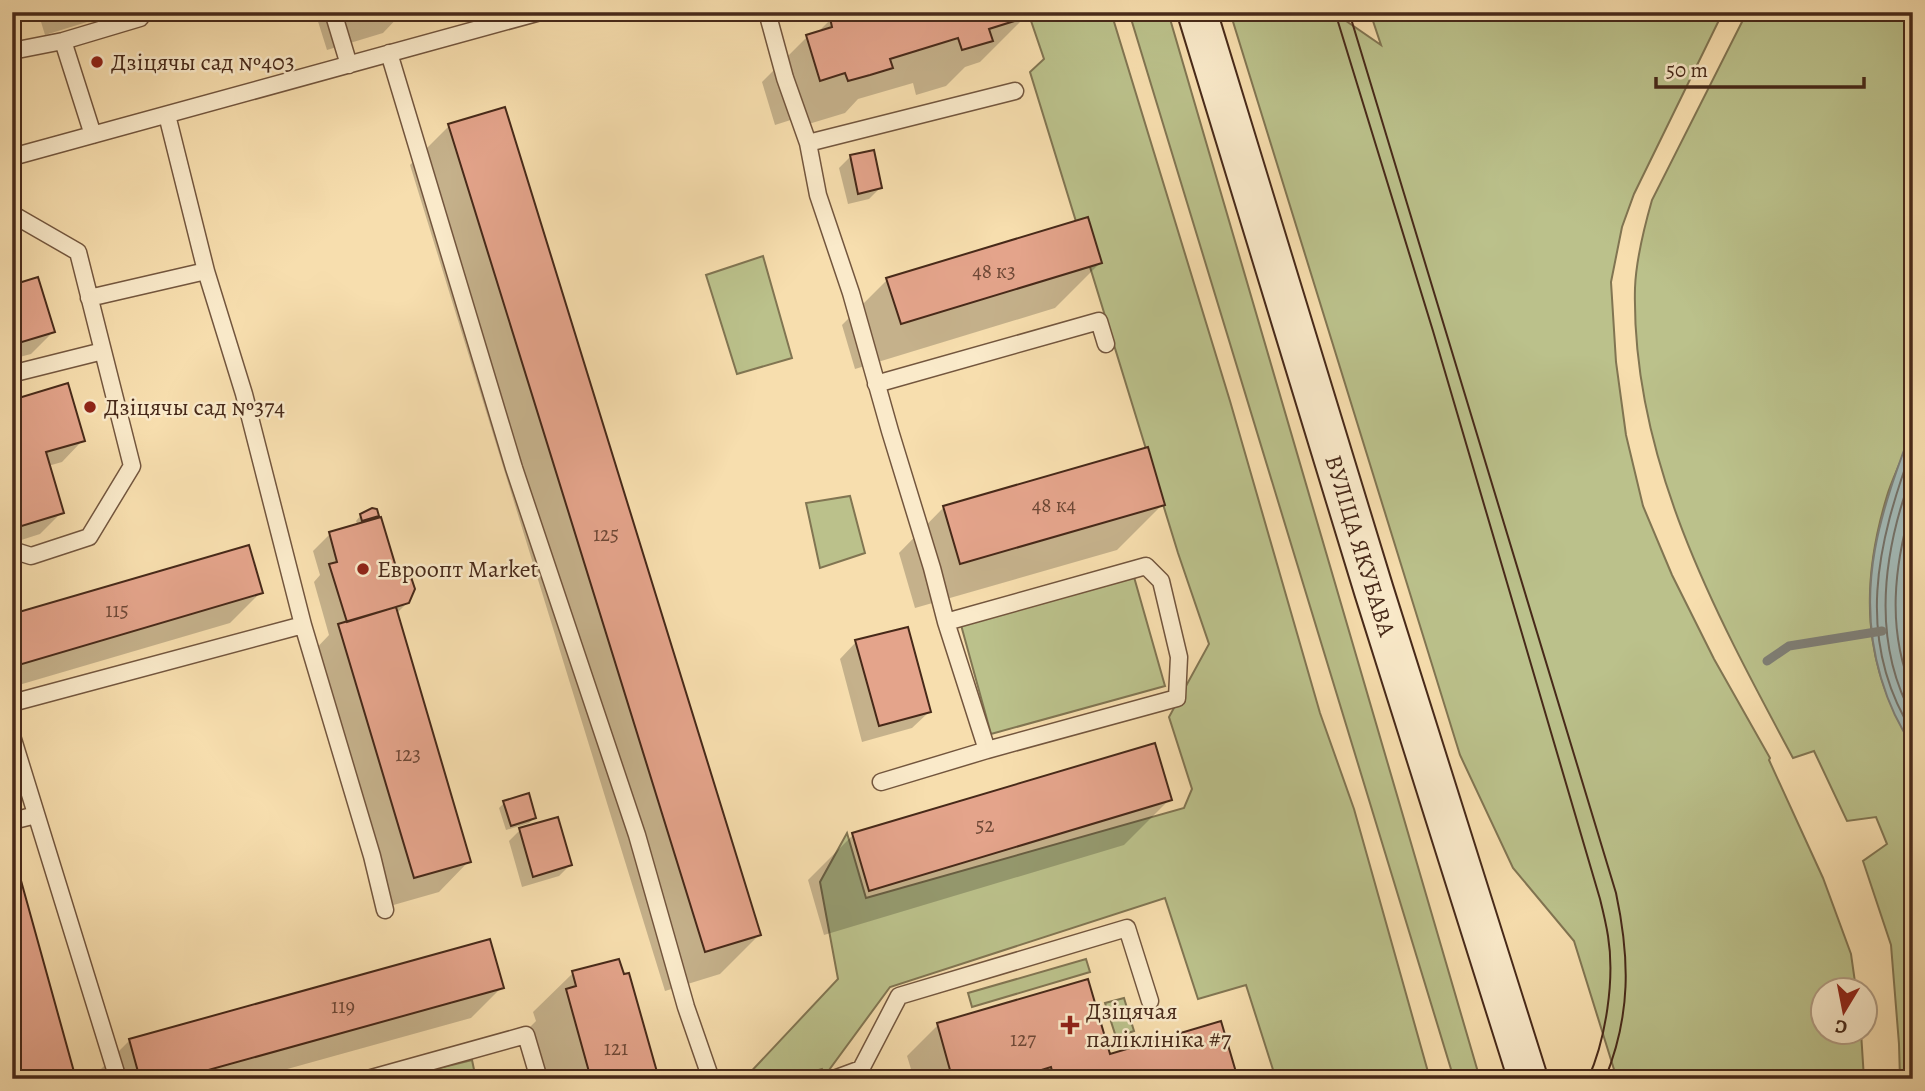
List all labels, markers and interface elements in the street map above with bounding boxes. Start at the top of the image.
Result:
place label: Дзіцячы сад №403 [111,46,295,78]
scale bar [1656,46,1864,90]
marker: Дзіцячы сад №403 [89,54,105,70]
text: 50 m [1666,56,1708,84]
house number: 48 к3 [972,257,1016,285]
place label: Дзіцячы сад №374 [104,391,285,423]
marker: Дзіцячы сад №374 [82,399,98,415]
street label: ВУЛІЦА ЯКУБАВА [1317,451,1404,641]
house number: 48 к4 [1032,491,1076,519]
house number: 125 [593,520,619,548]
place label: Евроопт Market [377,553,538,585]
marker: Евроопт Market [355,561,371,577]
house number: 115 [105,596,129,624]
house number: 123 [395,740,421,768]
house number: 52 [975,811,995,839]
north arrow [1810,976,1880,1046]
house number: 119 [331,992,355,1020]
place label: Дзіцячая паліклініка #7 [1086,995,1232,1055]
text: С [1833,1013,1849,1041]
marker: Дзіцячая паліклініка #7 [1060,1015,1080,1035]
house number: 127 [1010,1025,1036,1053]
house number: 121 [604,1034,628,1062]

